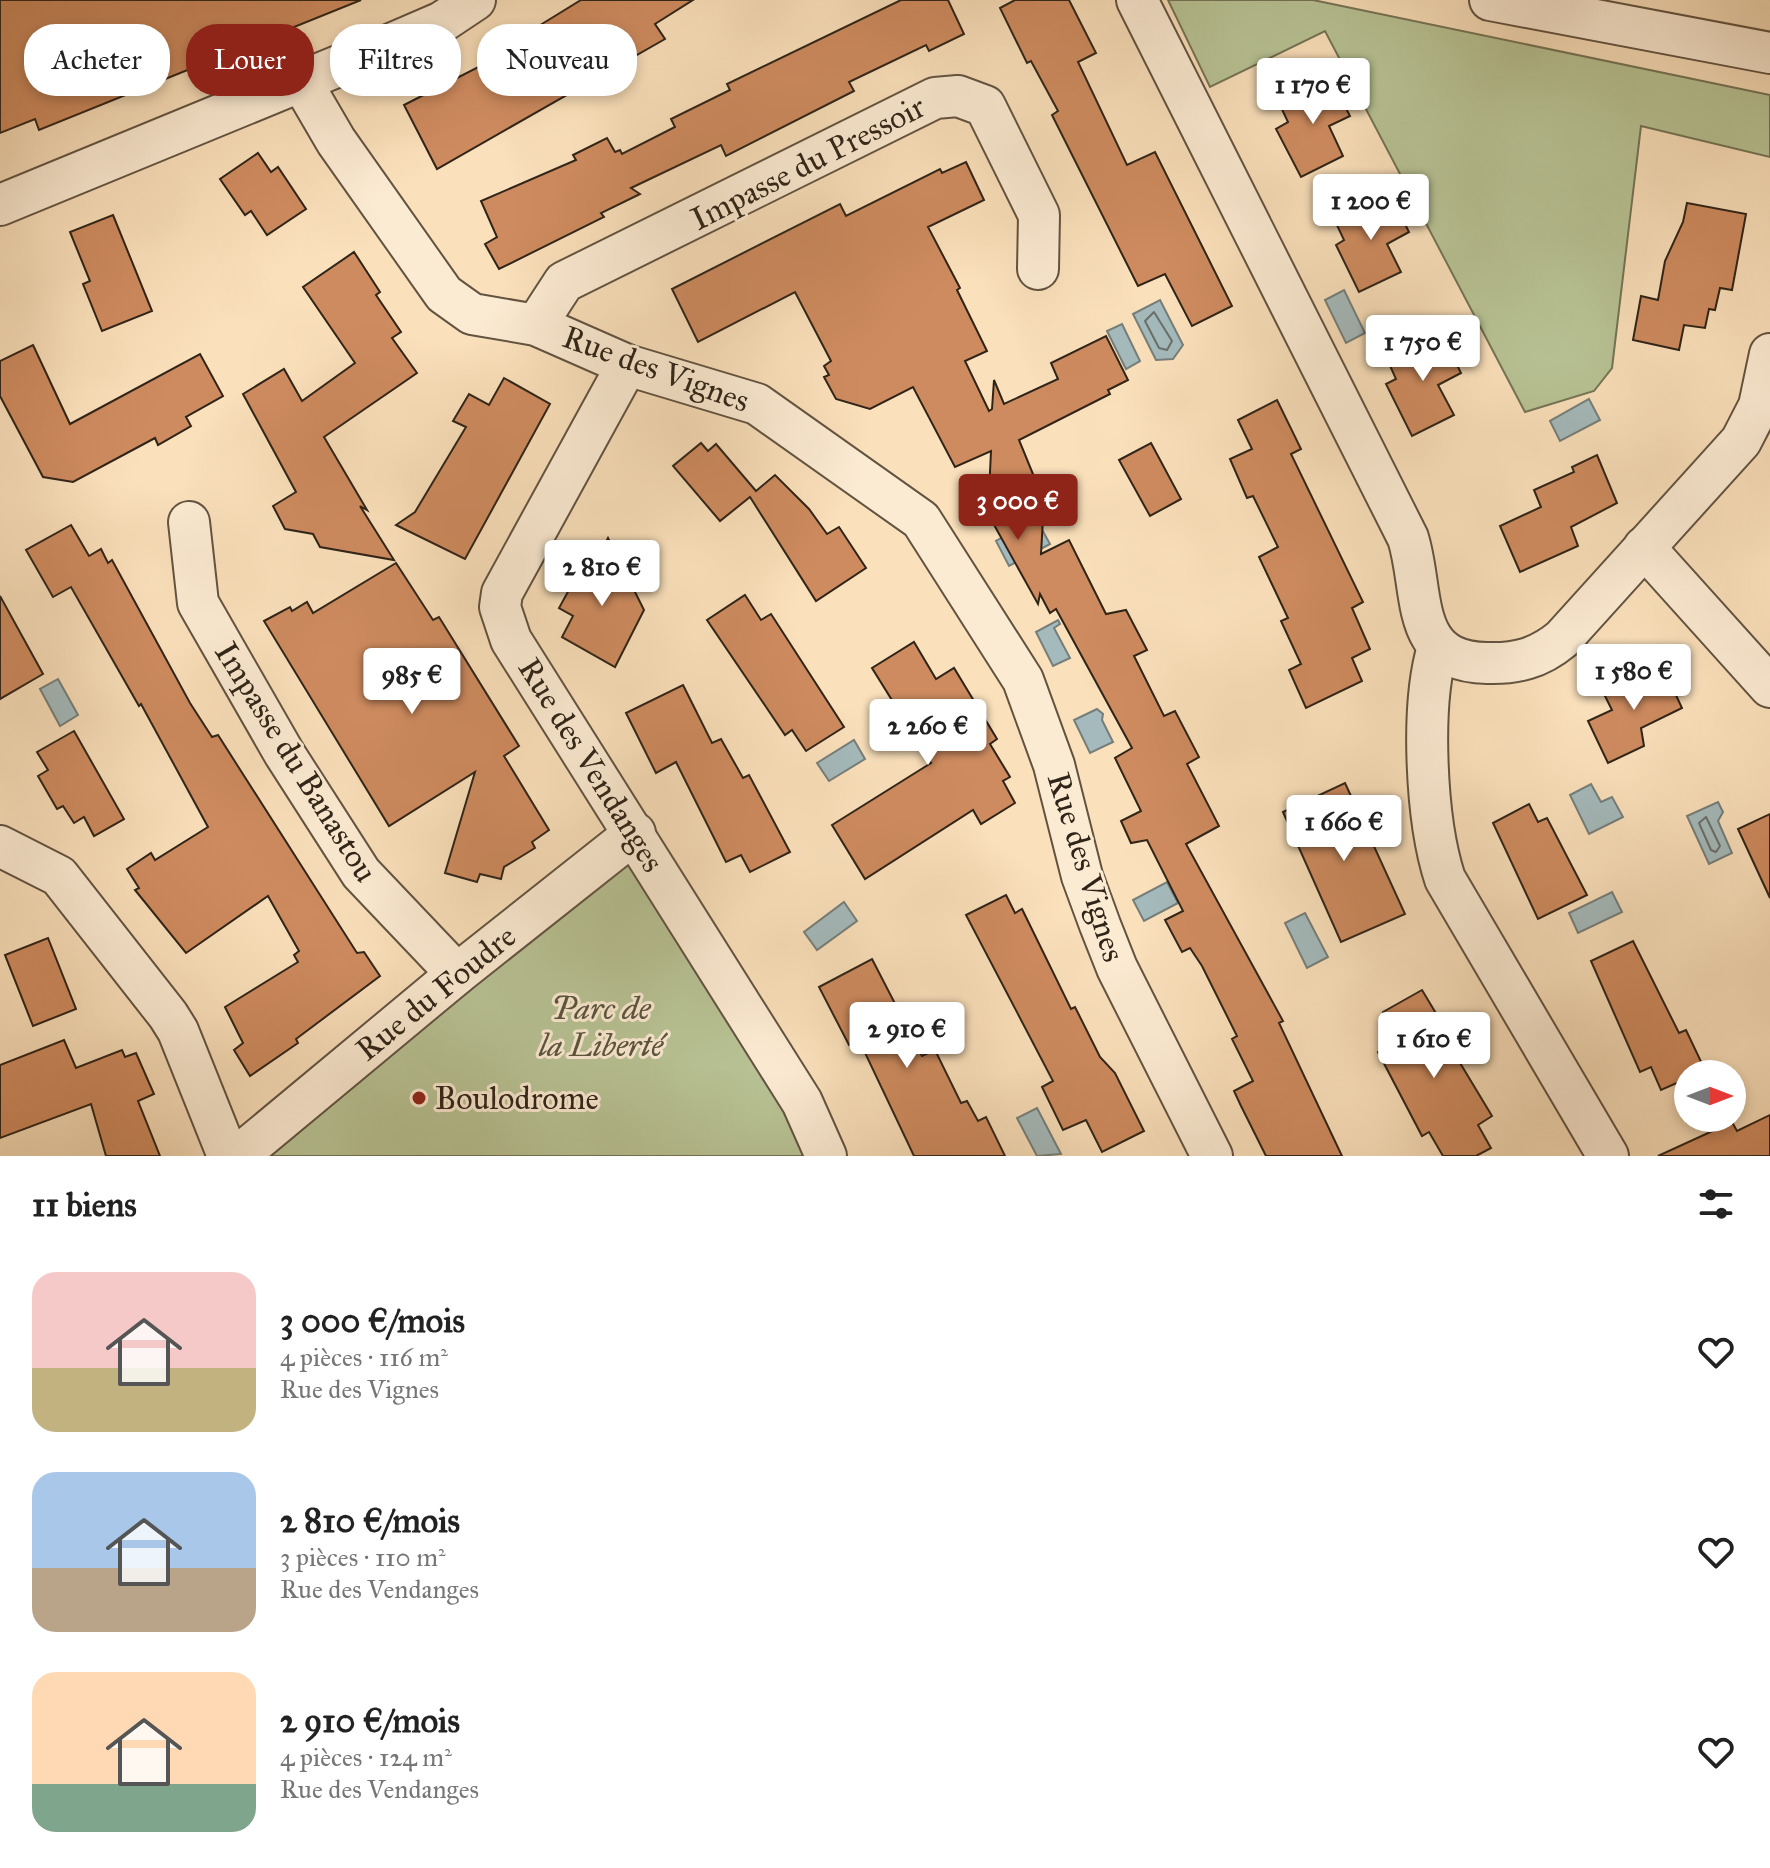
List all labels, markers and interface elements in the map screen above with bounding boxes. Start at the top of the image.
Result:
chip: Acheter [24,24,170,96]
chip: Louer [186,24,314,96]
chip: Filtres [330,24,461,96]
chip: Nouveau [477,24,637,96]
pin: 1 170 € [1239,58,1387,126]
text: 1 170 € [1275,68,1351,100]
street label: Impasse du Pressoir [684,87,932,239]
pin: 1 200 € [1297,174,1445,242]
text: 1 200 € [1331,184,1411,216]
pin: 1 750 € [1349,315,1497,383]
street label: Rue des Vignes [557,317,755,421]
text: 1 750 € [1384,325,1462,357]
pin: 3 000 € [944,474,1092,542]
text: 3 000 € [977,484,1059,516]
pin: 2 810 € [528,540,676,608]
text: 2 810 € [563,550,641,582]
street label: Impasse du Banastou [206,635,386,889]
pin: 1 580 € [1560,644,1708,712]
pin: 985 € [356,648,468,716]
street label: Rue des Vendanges [510,651,672,879]
text: 1 580 € [1595,654,1673,686]
text: 985 € [381,658,443,690]
pin: 2 260 € [854,699,1002,767]
text: 2 260 € [887,709,969,741]
street label: Rue des Vignes [1039,768,1133,966]
pin: 1 660 € [1270,795,1418,863]
text: 1 660 € [1304,805,1384,837]
street label: Rue du Foudre [348,917,524,1069]
park label: Parc de la Liberté [538,989,668,1065]
pin: 2 910 € [833,1002,981,1070]
text: 2 910 € [868,1012,946,1044]
pin: 1 610 € [1360,1012,1508,1080]
text: 1 610 € [1396,1022,1472,1054]
north arrow [1674,1060,1746,1132]
map controls [1674,1060,1746,1132]
place label: Boulodrome [435,1079,599,1118]
marker: Boulodrome [410,1089,428,1107]
icon: filters [1694,1182,1738,1226]
text: 11 biens [32,1184,137,1225]
text: 3 000 €/mois [280,1300,465,1341]
icon: home [96,1304,192,1400]
icon: heart [1694,1330,1738,1374]
text: 4 pièces · 116 m² [280,1341,448,1373]
text: Rue des Vignes [280,1373,439,1405]
text: 2 810 €/mois [280,1500,460,1541]
icon: home [96,1504,192,1600]
icon: heart [1694,1530,1738,1574]
text: 3 pièces · 110 m² [280,1541,446,1573]
text: Rue des Vendanges [280,1573,479,1605]
text: 2 910 €/mois [280,1700,460,1741]
icon: home [96,1704,192,1800]
icon: heart [1694,1730,1738,1774]
text: 4 pièces · 124 m² [280,1741,452,1773]
text: Rue des Vendanges [280,1773,479,1805]

